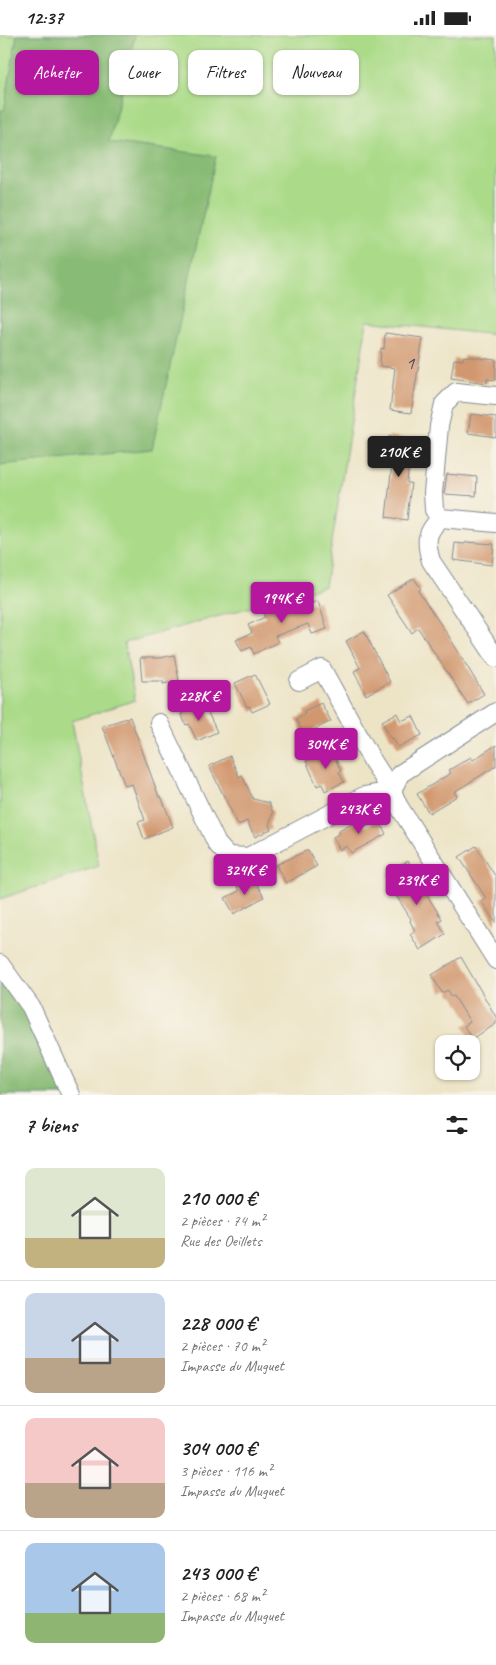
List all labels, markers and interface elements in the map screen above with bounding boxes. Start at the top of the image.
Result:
text: 12:37 [25,6,63,30]
chip: Acheter [15,50,99,95]
chip: Louer [109,50,178,95]
chip: Filtres [188,50,263,95]
chip: Nouveau [273,50,359,95]
house number: 1 [406,351,416,375]
pin: 210K € [358,435,440,478]
text: 210K € [379,442,419,462]
pin: 194K € [241,581,323,624]
text: 194K € [262,588,302,608]
pin: 228K € [158,679,240,722]
text: 228K € [179,686,219,706]
pin: 304K € [285,727,367,770]
text: 304K € [306,734,346,754]
pin: 243K € [318,793,400,835]
text: 243K € [339,799,379,819]
pin: 324K € [204,853,286,896]
text: 324K € [225,860,265,880]
pin: 239K € [376,863,458,906]
text: 239K € [397,870,437,890]
map controls [435,1035,480,1080]
button: locate [435,1035,480,1080]
icon: filters [443,1111,471,1139]
text: 7 biens [25,1112,77,1138]
text: 210 000 € [180,1185,256,1211]
icon: home [65,1188,125,1248]
text: 2 pièces · 74 m² [180,1211,265,1231]
text: Rue des Oeillets [180,1231,261,1251]
text: 228 000 € [180,1310,256,1336]
icon: home [65,1313,125,1373]
text: 2 pièces · 70 m² [180,1336,265,1356]
text: Impasse du Muguet [180,1356,284,1376]
text: 304 000 € [180,1435,256,1461]
icon: home [65,1438,125,1498]
text: 3 pièces · 116 m² [180,1461,272,1481]
text: Impasse du Muguet [180,1481,284,1501]
text: 243 000 € [180,1560,256,1586]
icon: home [65,1563,125,1623]
text: 2 pièces · 68 m² [180,1586,265,1606]
text: Impasse du Muguet [180,1606,284,1626]

